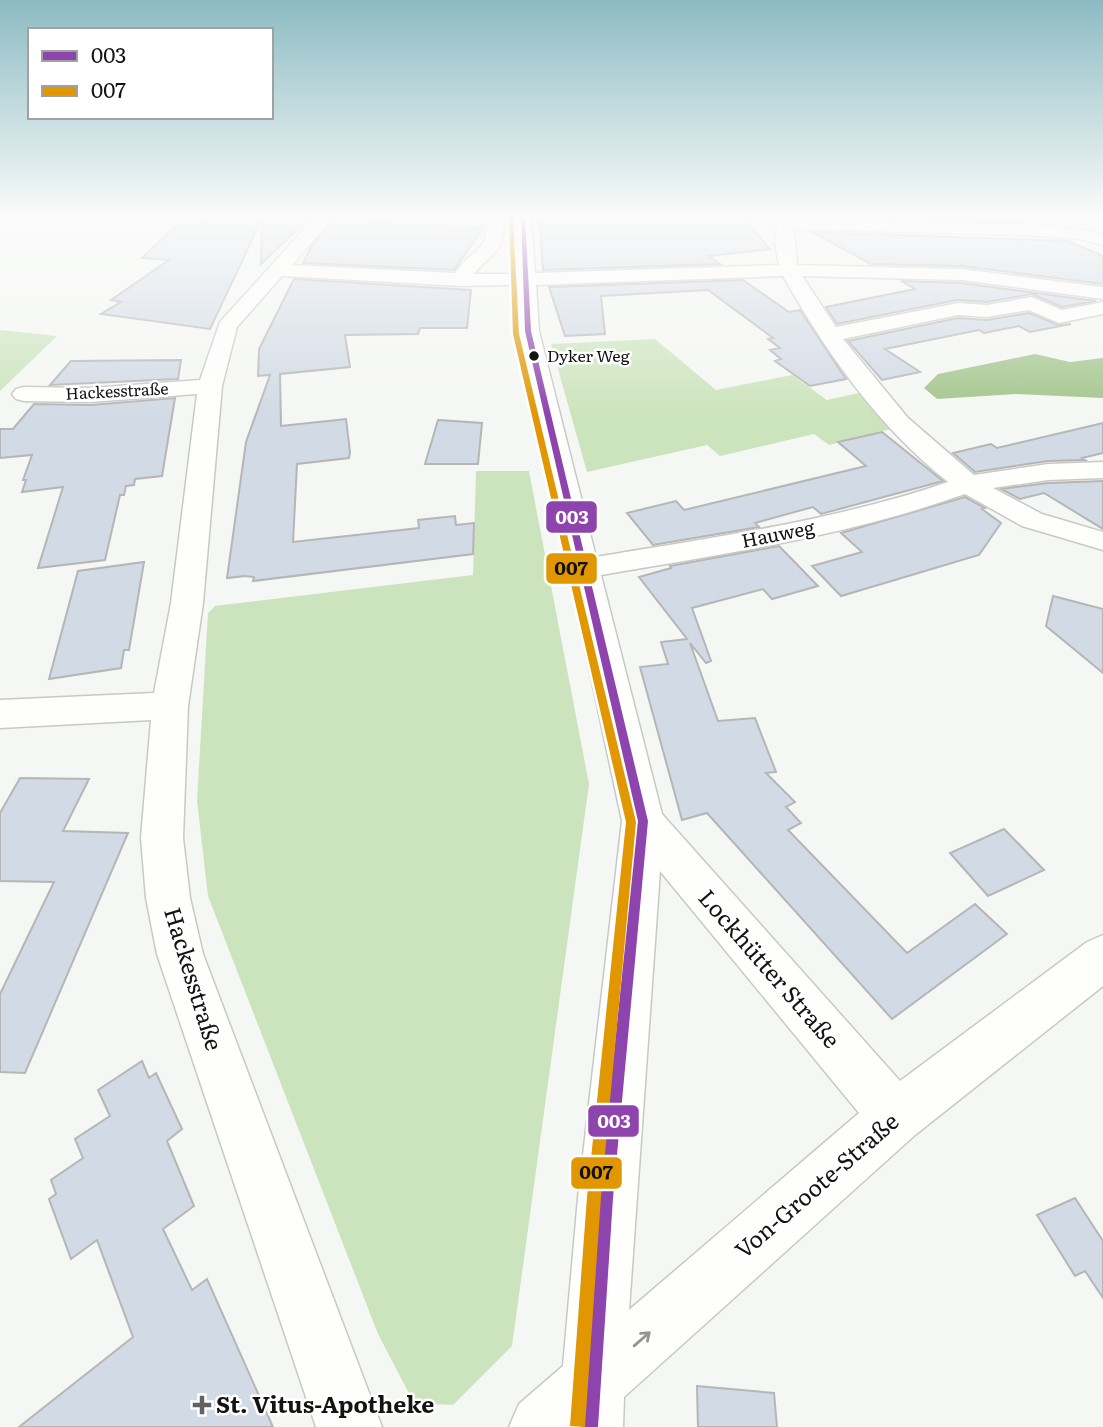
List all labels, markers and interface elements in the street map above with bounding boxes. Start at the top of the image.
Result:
legend [28,28,273,119]
text: 003 [91,38,126,69]
text: 007 [91,73,126,104]
place label: Dyker Weg [547,343,630,367]
marker: Dyker Weg [527,349,541,363]
street label: Hackesstraße [65,375,169,405]
line badge: 003 [545,500,598,534]
text: 003 [555,502,589,530]
street label: Hauweg [739,512,817,554]
line badge: 007 [545,552,598,585]
text: 007 [554,553,588,581]
street label: Lockhütter Straße [692,881,849,1055]
street label: Hackesstraße [157,902,233,1054]
line badge: 003 [587,1104,640,1138]
street label: Von-Groote-Straße [726,1104,905,1265]
text: 003 [597,1106,631,1134]
line badge: 007 [570,1156,623,1190]
text: 007 [579,1157,613,1185]
one-way arrow [633,1331,651,1347]
place label: St. Vitus-Apotheke [216,1386,434,1420]
marker: St. Vitus-Apotheke [194,1397,210,1413]

